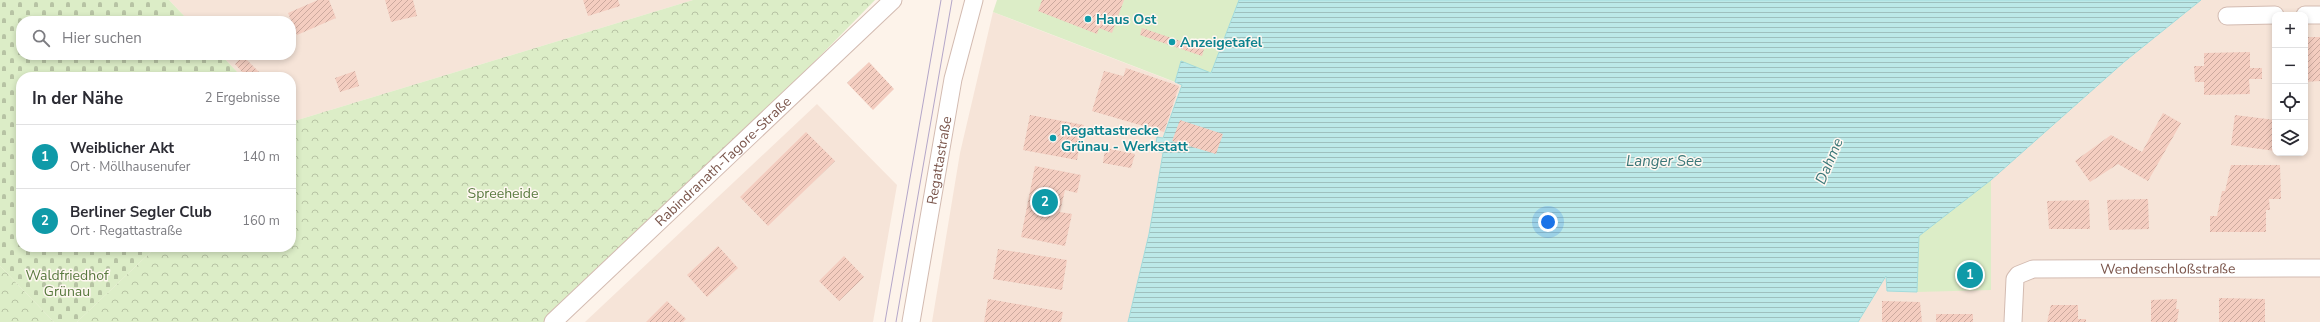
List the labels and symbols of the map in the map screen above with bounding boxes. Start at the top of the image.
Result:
place label: Haus Ost [1096,10,1157,29]
marker: Haus Ost [1083,14,1093,24]
place label: Anzeigetafel [1180,33,1263,52]
marker: Anzeigetafel [1167,37,1177,47]
street label: Rabindranath-Tagore-Straße [651,92,796,231]
street label: Regattastraße [922,115,956,206]
place label: Regattastrecke Grünau - Werkstatt [1061,121,1188,156]
marker: Regattastrecke Grünau - Werkstatt [1048,133,1058,143]
water label: Dahme [1810,135,1848,187]
water label: Langer See [1626,151,1702,171]
park label: Spreeheide [468,184,538,203]
pin: 2 [1032,187,1058,217]
your location [1538,212,1558,232]
street label: Wendenschloßstraße [2100,259,2235,279]
pin: 1 [1957,260,1983,290]
park label: Waldfriedhof Grünau [25,266,109,301]

